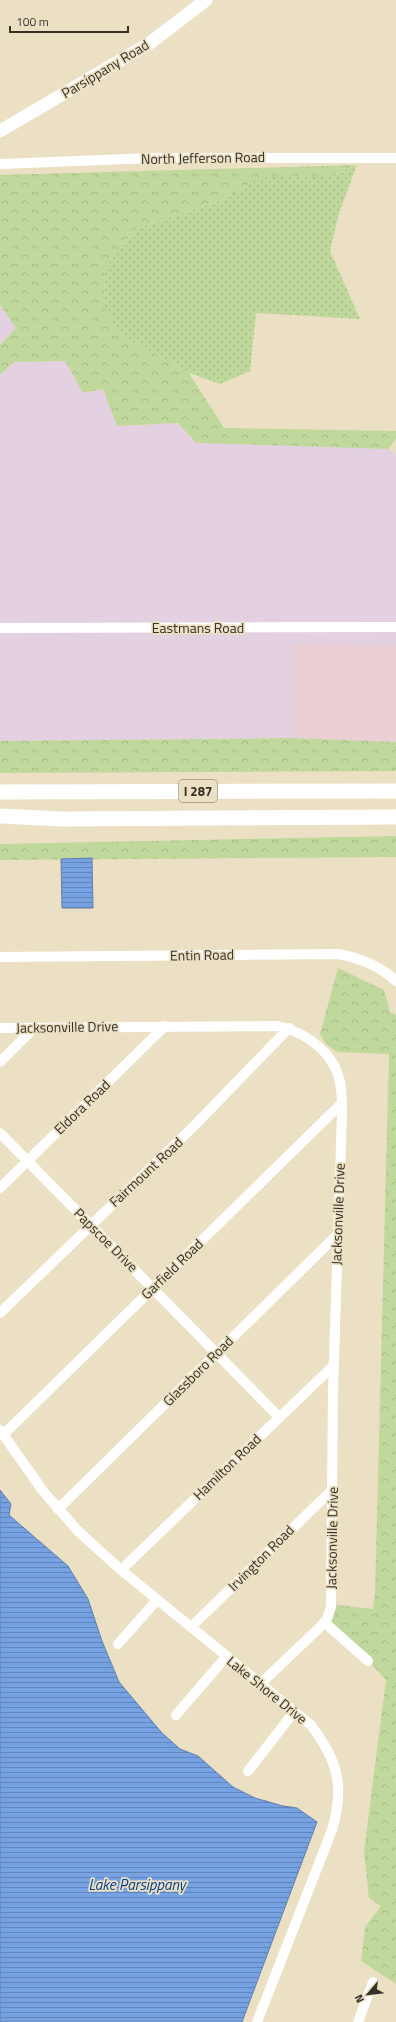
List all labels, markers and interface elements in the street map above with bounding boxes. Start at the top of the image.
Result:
scale bar [10,8,128,34]
text: 100 m [16,12,49,31]
street label: Parsippany Road [57,34,153,103]
street label: North Jefferson Road [141,146,265,169]
street label: Eastmans Road [152,617,244,638]
road number: I 287 [179,780,217,802]
street label: Entin Road [170,943,234,966]
street label: Jacksonville Drive [16,1015,118,1038]
street label: Eldora Road [49,1074,114,1139]
street label: Fairmount Road [104,1132,187,1211]
street label: Jacksonville Drive [325,1163,350,1265]
street label: Papscoe Drive [69,1203,143,1277]
street label: Garfield Road [136,1234,207,1304]
street label: Glassboro Road [158,1331,238,1411]
street label: Hamilton Road [188,1429,265,1505]
street label: Jacksonville Drive [320,1487,343,1589]
street label: Irvington Road [223,1520,298,1595]
street label: Lake Shore Drive [222,1650,312,1729]
water label: Lake Parsippany [88,1873,188,1896]
north arrow [348,1974,388,2014]
text: N [350,1992,368,2006]

